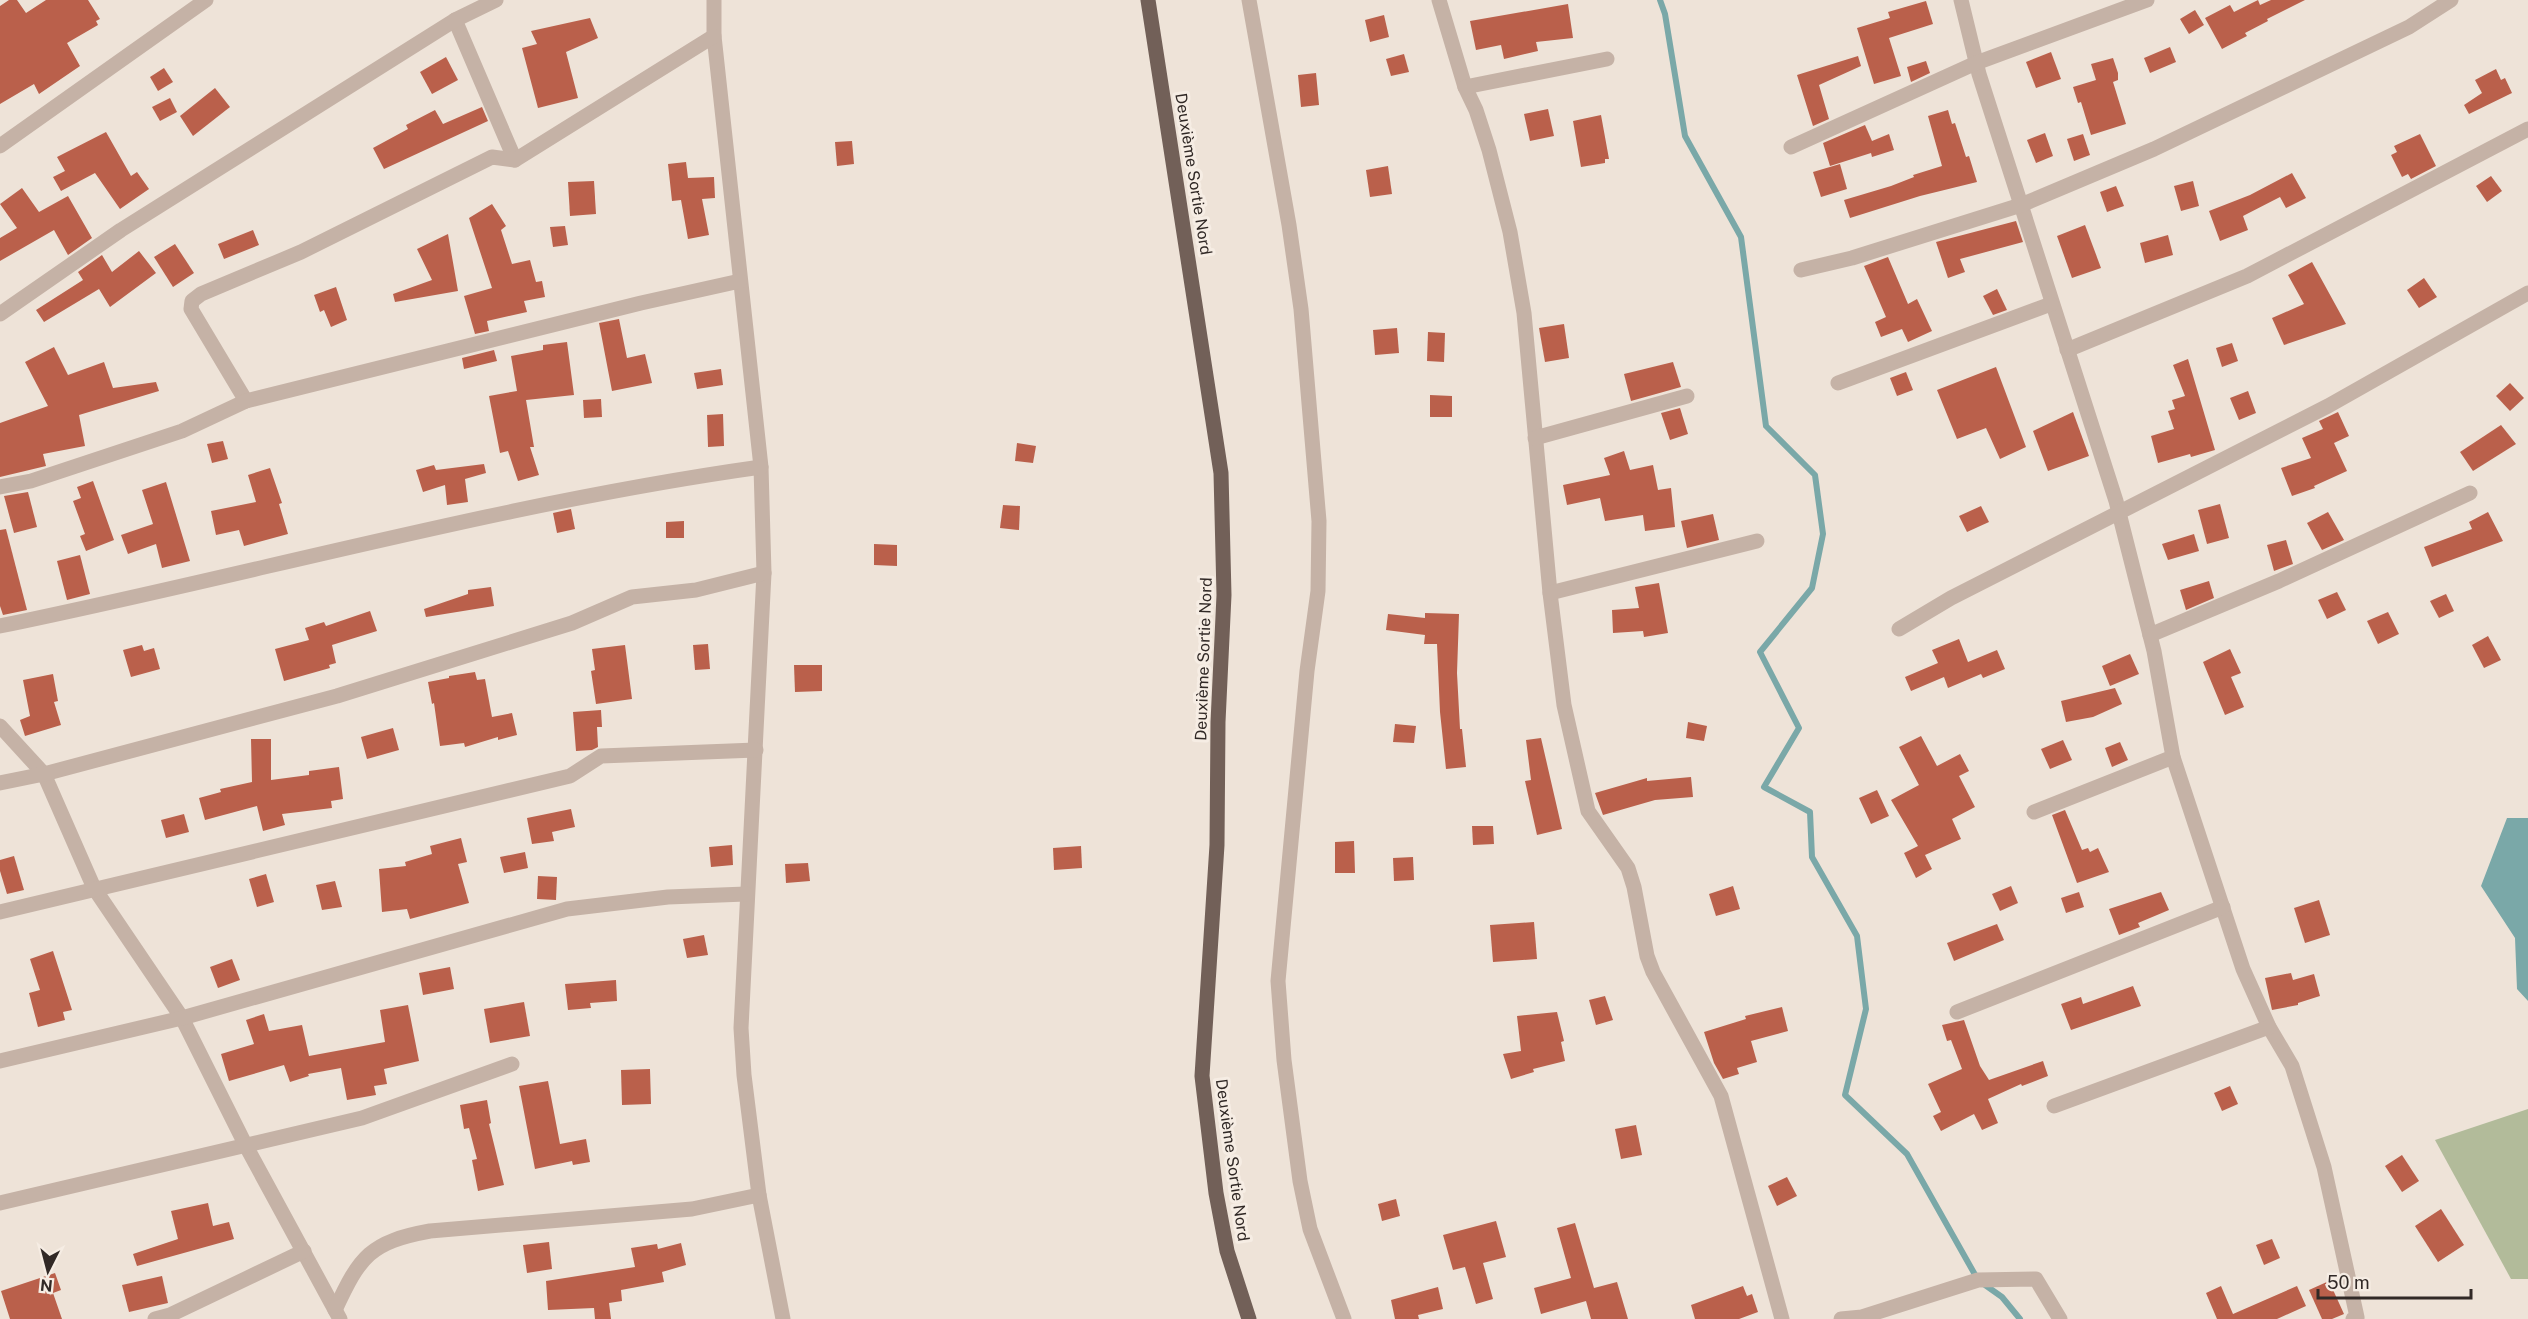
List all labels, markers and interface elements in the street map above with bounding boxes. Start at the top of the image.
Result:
street label: Deuxième Sortie Nord [1171,92,1216,256]
street label: Deuxième Sortie Nord [1191,577,1216,741]
street label: Deuxième Sortie Nord [1212,1078,1253,1242]
north arrow [18,1241,78,1301]
scale bar [2318,1262,2471,1300]
text: 50 m [2327,1272,2370,1293]
text: N [39,1275,54,1296]

